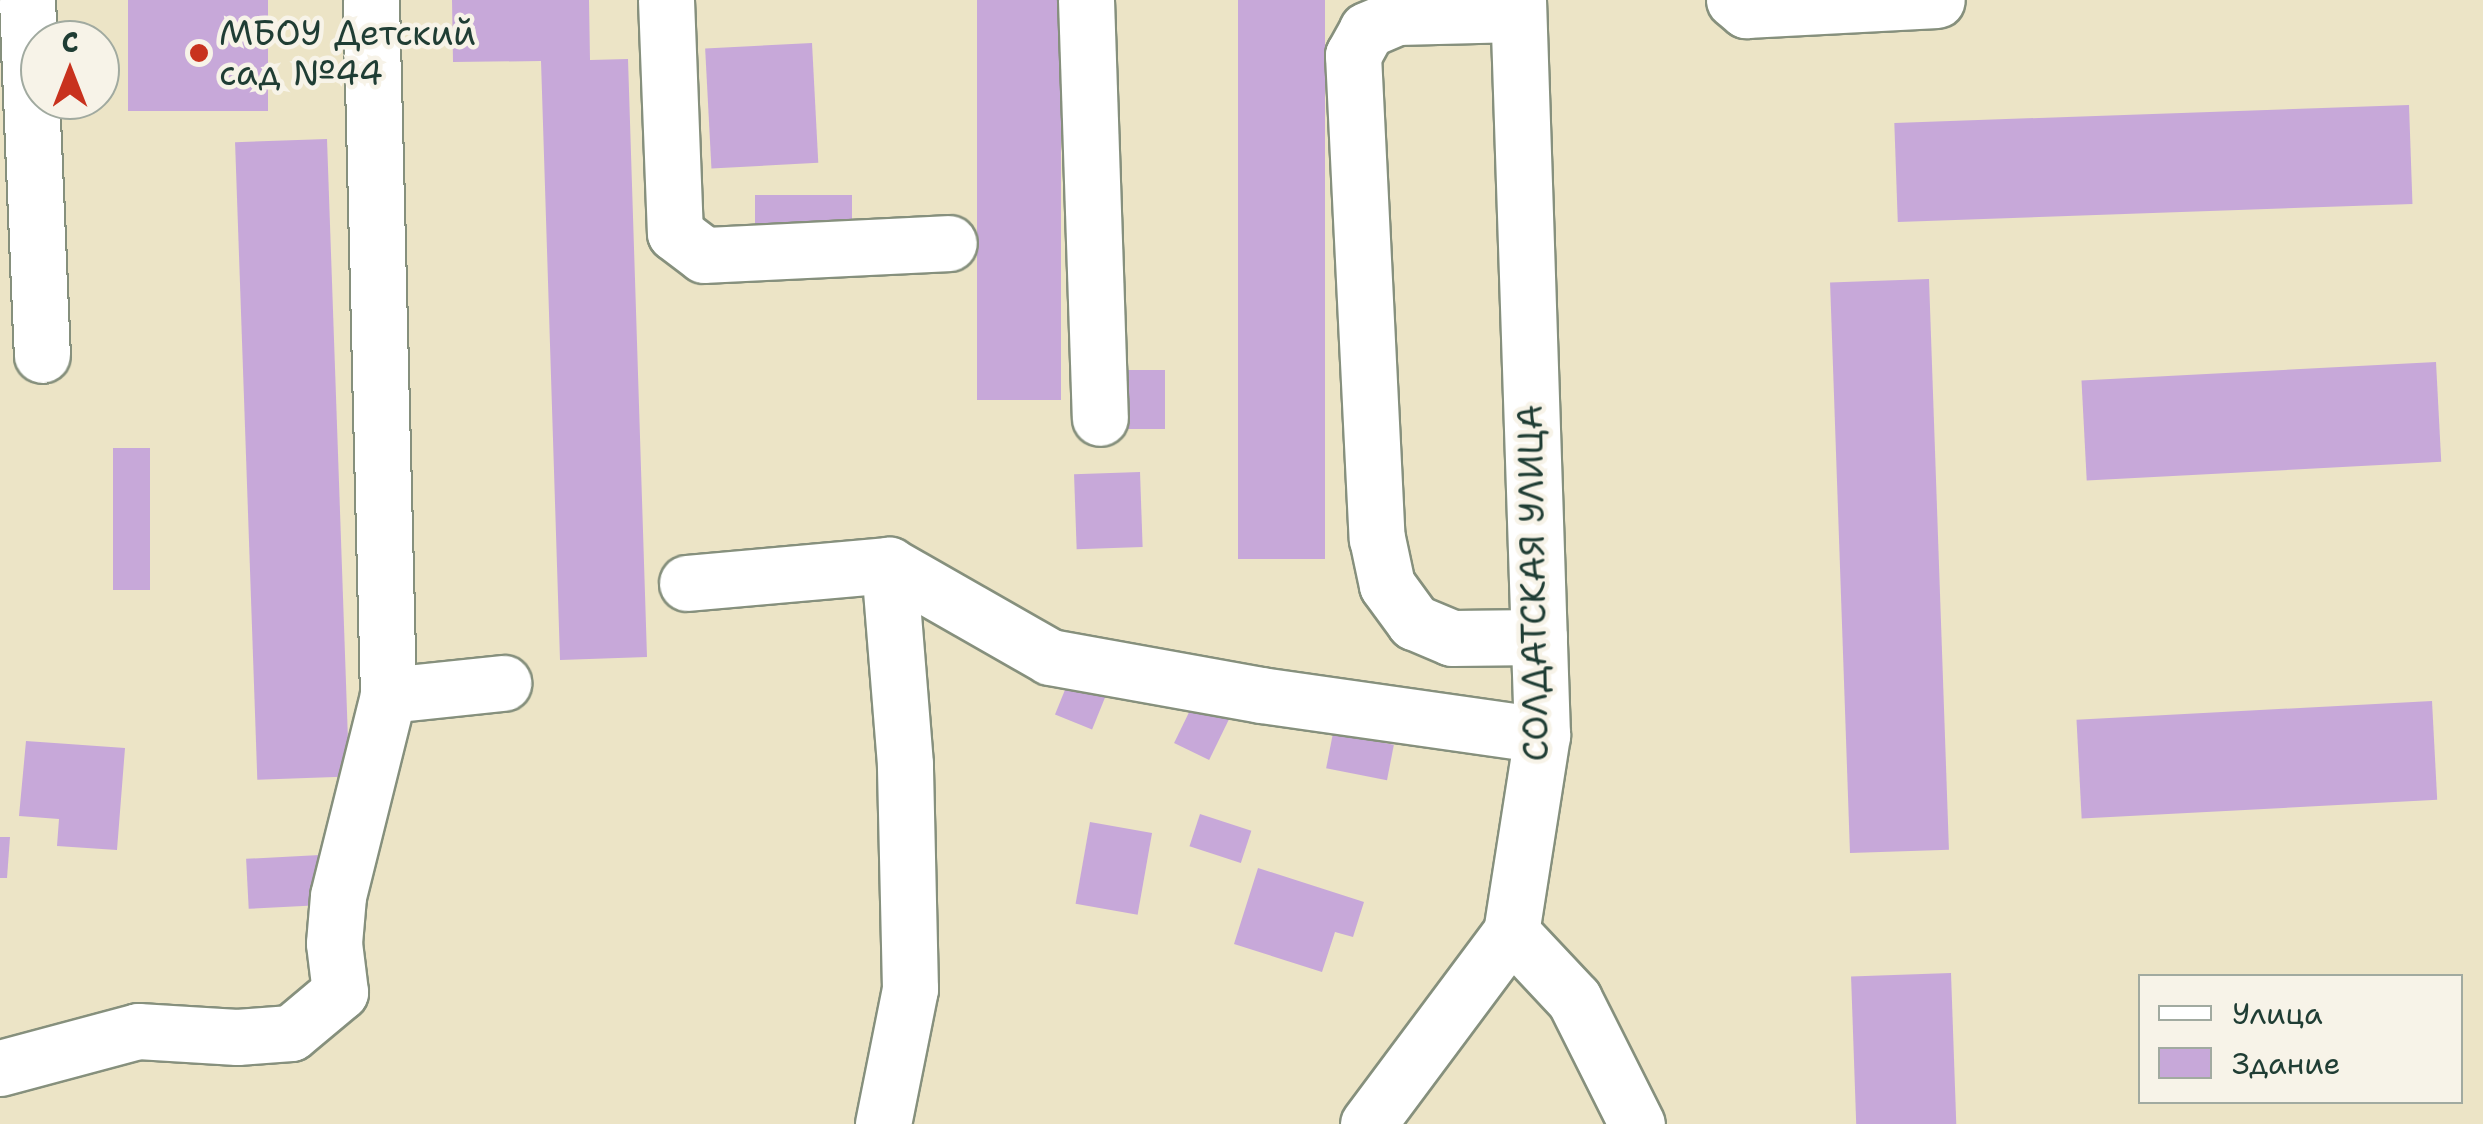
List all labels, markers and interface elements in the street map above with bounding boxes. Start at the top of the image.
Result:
place label: МБОУ Детский сад №44 [219,12,476,94]
north arrow [20,20,120,120]
text: С [61,23,79,61]
marker: МБОУ Детский сад №44 [188,42,210,64]
street label: СОЛДАТСКАЯ УЛИЦА [1509,404,1557,762]
legend [2138,974,2463,1104]
text: Улица [2232,993,2323,1034]
text: Здание [2232,1043,2341,1084]

